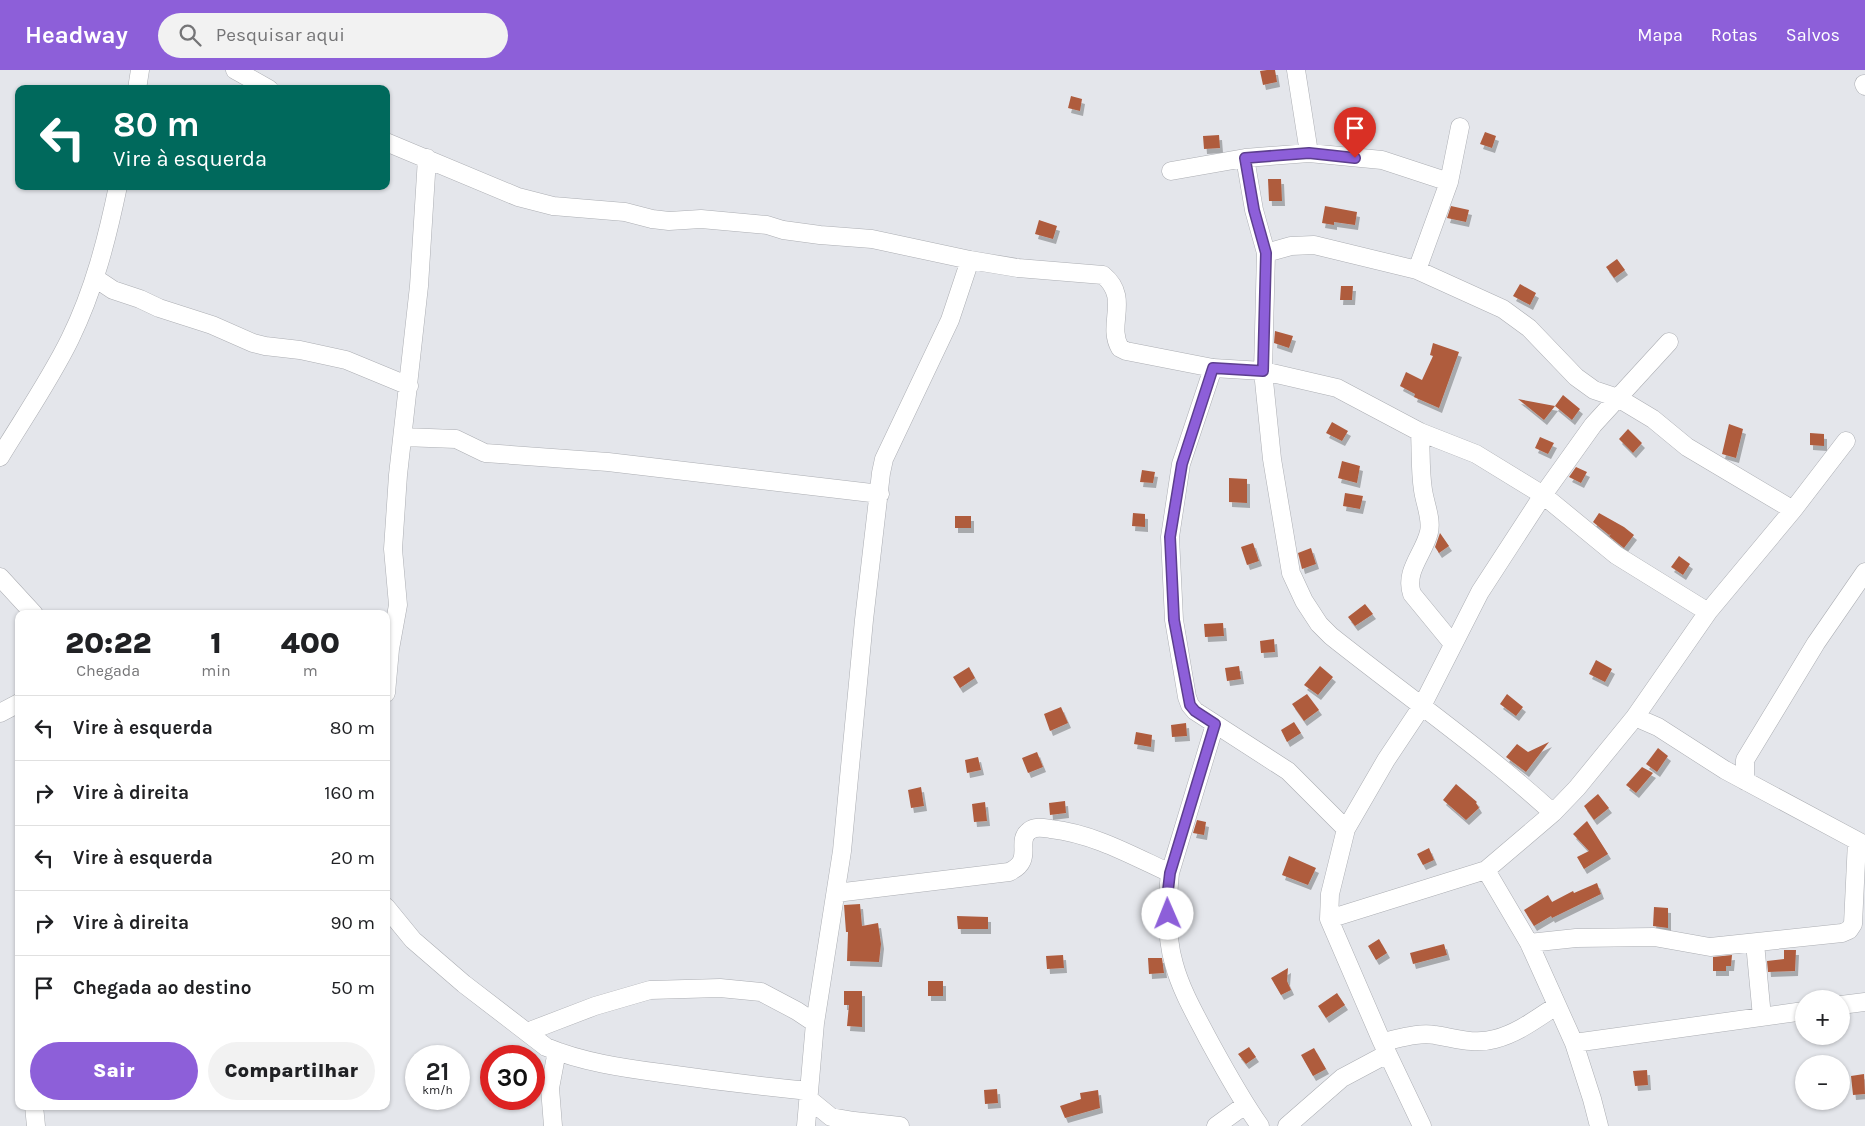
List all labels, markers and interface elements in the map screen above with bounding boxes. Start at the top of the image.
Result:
search box [158,13,508,58]
text: Headway [25,21,128,49]
icon: search [176,21,204,49]
text: Pesquisar aqui [216,24,345,46]
text: Mapa [1637,24,1683,46]
text: Rotas [1711,24,1758,46]
text: Salvos [1786,24,1840,46]
text: 80 m [113,104,200,145]
icon: left [30,105,95,170]
pin [1334,107,1376,158]
icon: arrive [1341,114,1369,142]
text: Vire à esquerda [113,146,267,172]
text: 20:22 [65,625,151,661]
text: 1 [210,625,222,661]
text: 400 [281,625,340,661]
text: Chegada [76,661,140,680]
text: min [201,661,231,680]
text: m [303,661,318,680]
icon: left [30,714,58,742]
text: Vire à esquerda [73,717,213,739]
text: 80 m [330,717,375,739]
icon: right [30,779,58,807]
text: Vire à direita [73,782,189,804]
text: 160 m [324,782,375,804]
icon: left [30,844,58,872]
text: Vire à esquerda [73,847,213,869]
text: 20 m [330,847,375,869]
position arrow [1141,887,1193,939]
icon: right [30,909,58,937]
text: Vire à direita [73,912,189,934]
text: 90 m [330,912,375,934]
icon: arrive [30,974,58,1002]
text: Chegada ao destino [73,977,251,999]
text: 50 m [331,977,375,999]
map controls [1795,990,1850,1110]
button: + [1795,990,1850,1045]
button: Sair [30,1042,198,1100]
button: Compartilhar [208,1042,375,1100]
speed limit sign: 30 [480,1045,545,1110]
button: − [1795,1055,1850,1110]
text: 21 [425,1057,450,1086]
text: km/h [422,1083,453,1097]

